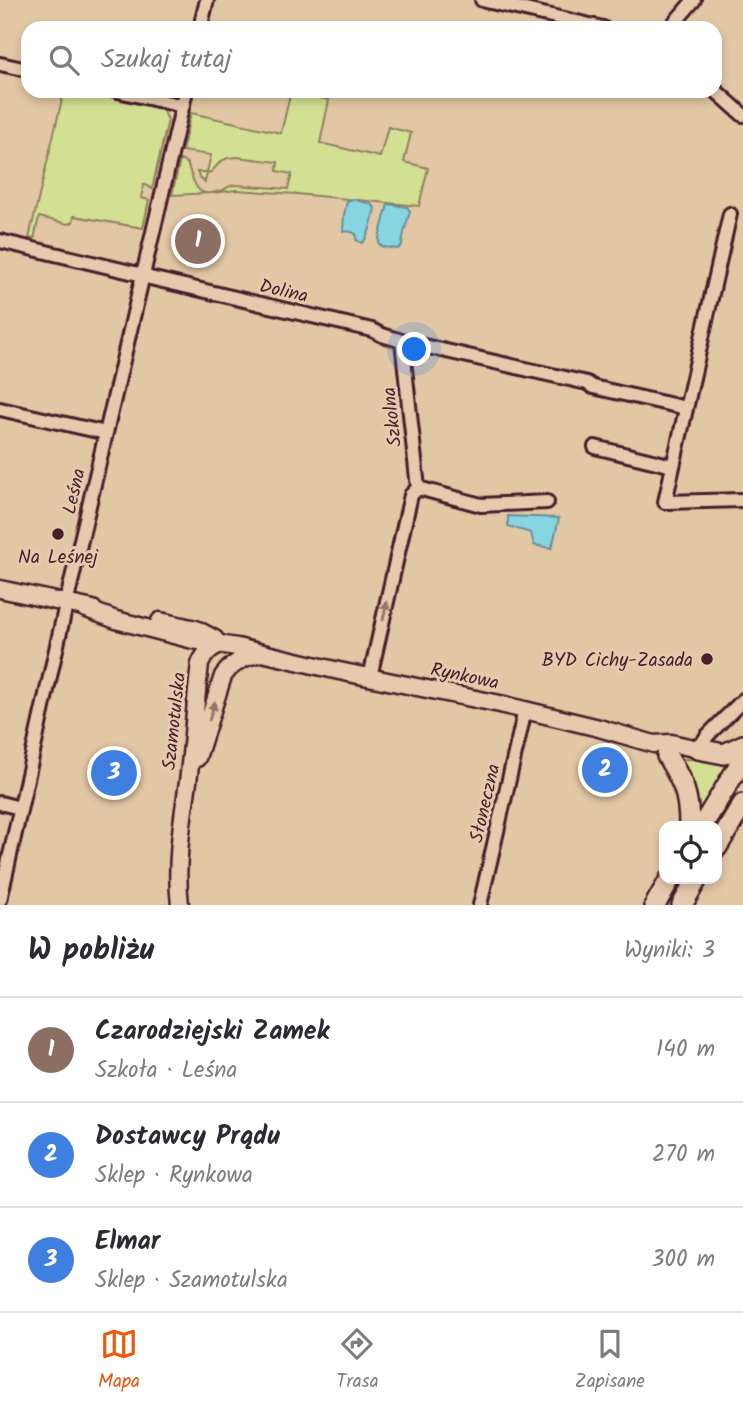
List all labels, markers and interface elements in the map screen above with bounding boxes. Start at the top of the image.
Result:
search box [21,21,722,98]
text: Szukaj tutaj [101,39,232,81]
icon: search [45,41,83,79]
pin: 1 [175,215,221,267]
street label: Dolina [256,272,311,312]
your location [397,332,431,366]
street label: Szkolna [375,386,411,448]
street label: Leśna [55,466,95,517]
marker: Na Leśnej [50,526,66,542]
place label: Na Leśnej [18,543,99,573]
one-way arrow [379,600,390,622]
place label: BYD Cichy-Zasada [542,646,693,676]
marker: BYD Cichy-Zasada [699,651,715,667]
street label: Rynkowa [428,655,502,699]
street label: Szamotulska [155,671,195,772]
one-way arrow [207,700,217,721]
pin: 2 [582,744,628,796]
pin: 3 [91,747,137,799]
street label: Słoneczna [462,761,510,846]
map controls [659,821,722,884]
button: locate [659,821,722,884]
text: W pobliżu [28,927,154,975]
text: Wyniki: 3 [624,933,715,969]
text: Czarodziejski Zamek [95,1011,329,1053]
text: 1 [48,1032,54,1068]
text: 140 m [656,1032,715,1068]
text: Szkoła · Leśna [95,1053,237,1089]
text: Dostawcy Prądu [95,1116,280,1158]
text: 2 [44,1137,58,1173]
text: 270 m [652,1137,715,1173]
text: Sklep · Rynkowa [95,1158,253,1194]
text: Elmar [95,1221,160,1263]
text: 3 [45,1242,57,1278]
text: 300 m [651,1242,715,1278]
text: Sklep · Szamotulska [95,1263,288,1299]
tab: Mapa [98,1325,140,1397]
tab: Trasa [336,1325,379,1397]
tab: Zapisane [575,1325,645,1397]

